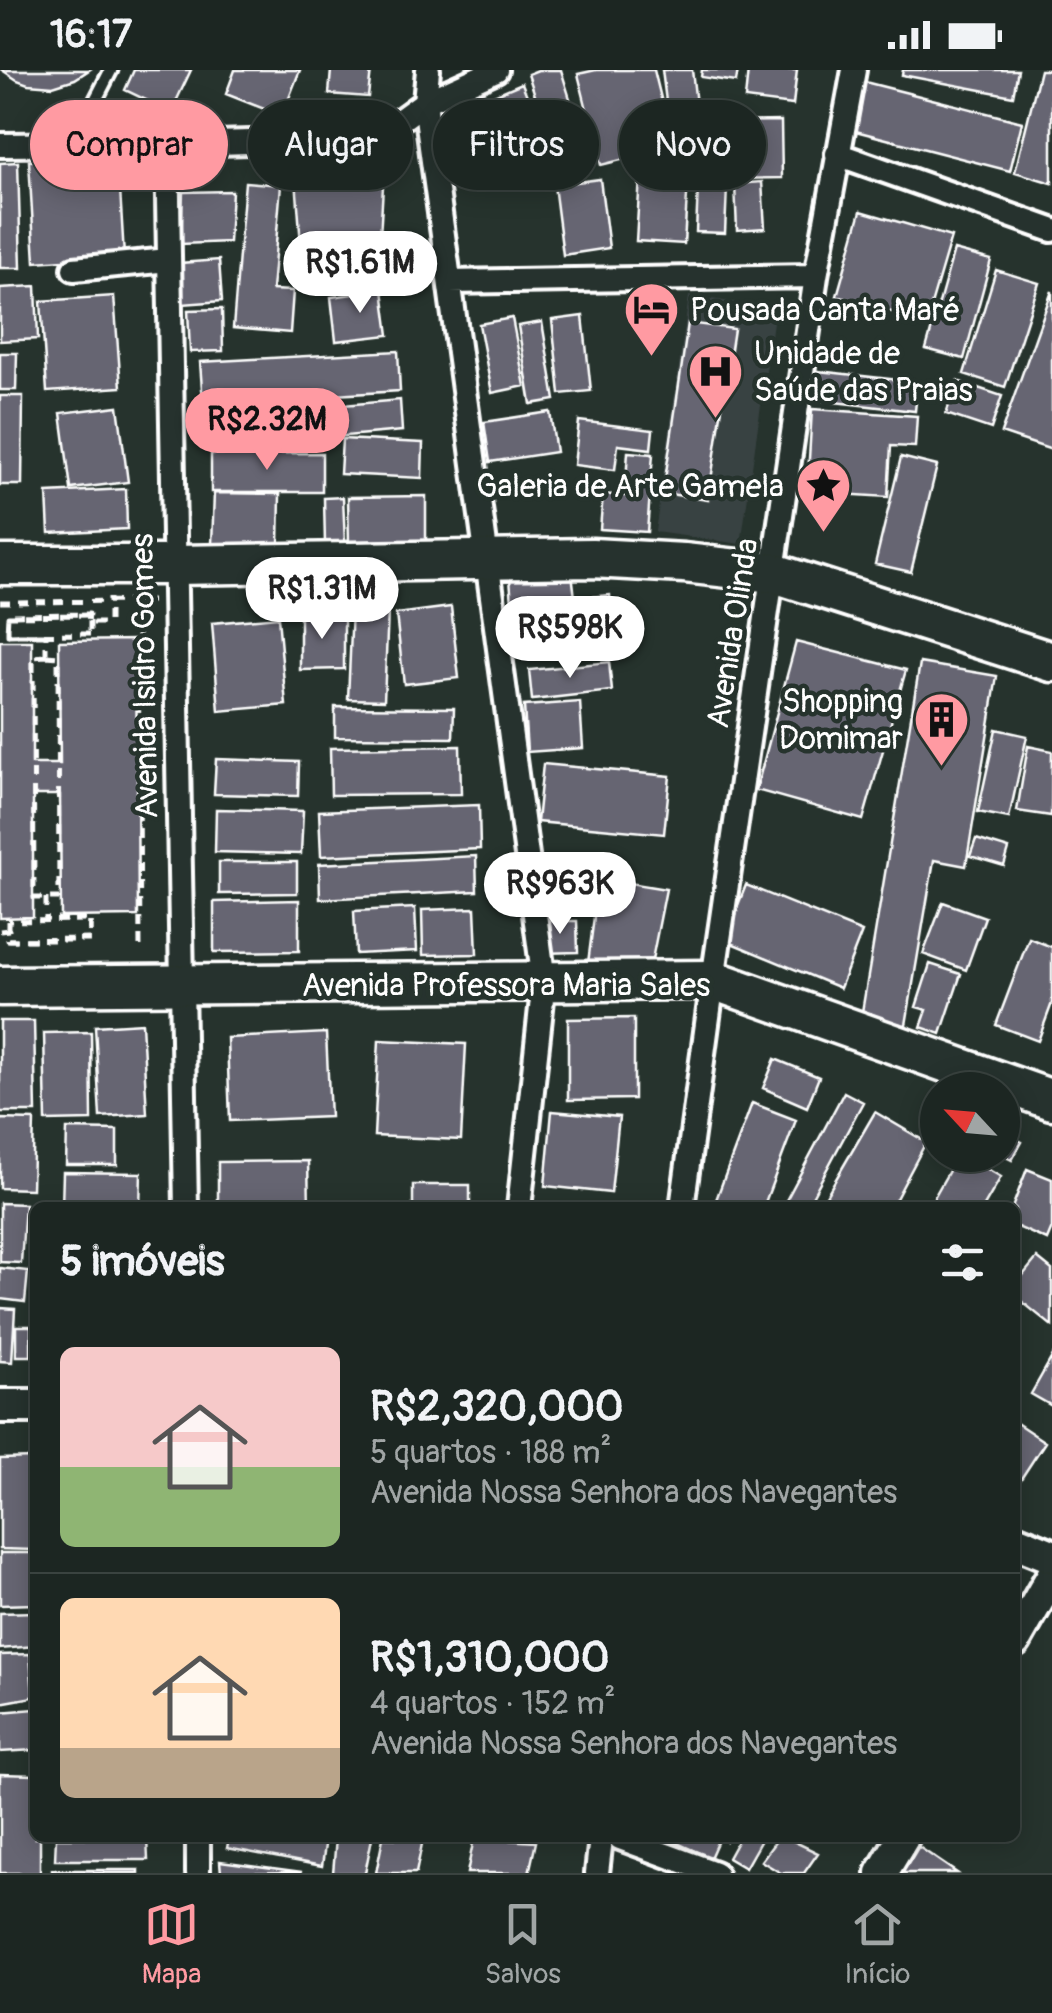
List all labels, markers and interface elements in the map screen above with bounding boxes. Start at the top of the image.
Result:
text: 16:17 [50,11,132,59]
chip: Comprar [30,100,228,190]
chip: Alugar [248,100,413,190]
chip: Filtros [433,100,599,190]
chip: Novo [619,100,766,190]
pin: R$1.61M [268,231,452,316]
text: R$1.61M [305,243,415,283]
hotel icon: Pousada Canta Maré [621,280,681,359]
place label: Pousada Canta Maré [690,291,960,331]
place label: Unidade de Saúde das Praias [754,334,973,411]
hospital icon: Unidade de Saúde das Praias [685,341,745,420]
pin: R$2.32M [175,388,359,473]
text: R$2.32M [207,400,327,440]
place icon: Galeria de Arte Gamela [793,456,853,535]
place label: Galeria de Arte Gamela [476,467,784,507]
street label: Avenida Isidro Gomes [123,533,167,819]
street label: Avenida Olinda [698,535,768,731]
pin: R$1.31M [230,557,414,642]
text: R$1.31M [268,569,376,609]
pin: R$598K [489,596,651,681]
text: R$598K [517,608,623,648]
place label: Shopping Domimar [779,682,904,759]
building icon: Shopping Domimar [912,689,972,768]
pin: R$963K [479,852,641,937]
text: R$963K [506,864,614,904]
street label: Avenida Professora Maria Sales [302,966,710,1006]
north arrow [920,1072,1020,1172]
map controls [920,1072,1020,1172]
icon: filters [935,1235,990,1290]
text: 5 imóveis [60,1236,224,1288]
text: R$2,320,000 [370,1381,624,1433]
icon: home [140,1387,260,1507]
text: 5 quartos · 188 m² [370,1433,611,1473]
text: Avenida Nossa Senhora dos Navegantes [370,1473,897,1513]
text: R$1,310,000 [370,1632,609,1684]
icon: home [140,1638,260,1758]
text: 4 quartos · 152 m² [370,1684,616,1724]
text: Avenida Nossa Senhora dos Navegantes [370,1724,897,1764]
tab: Mapa [142,1897,201,1992]
tab: Salvos [485,1897,561,1992]
tab: Início [844,1897,910,1992]

